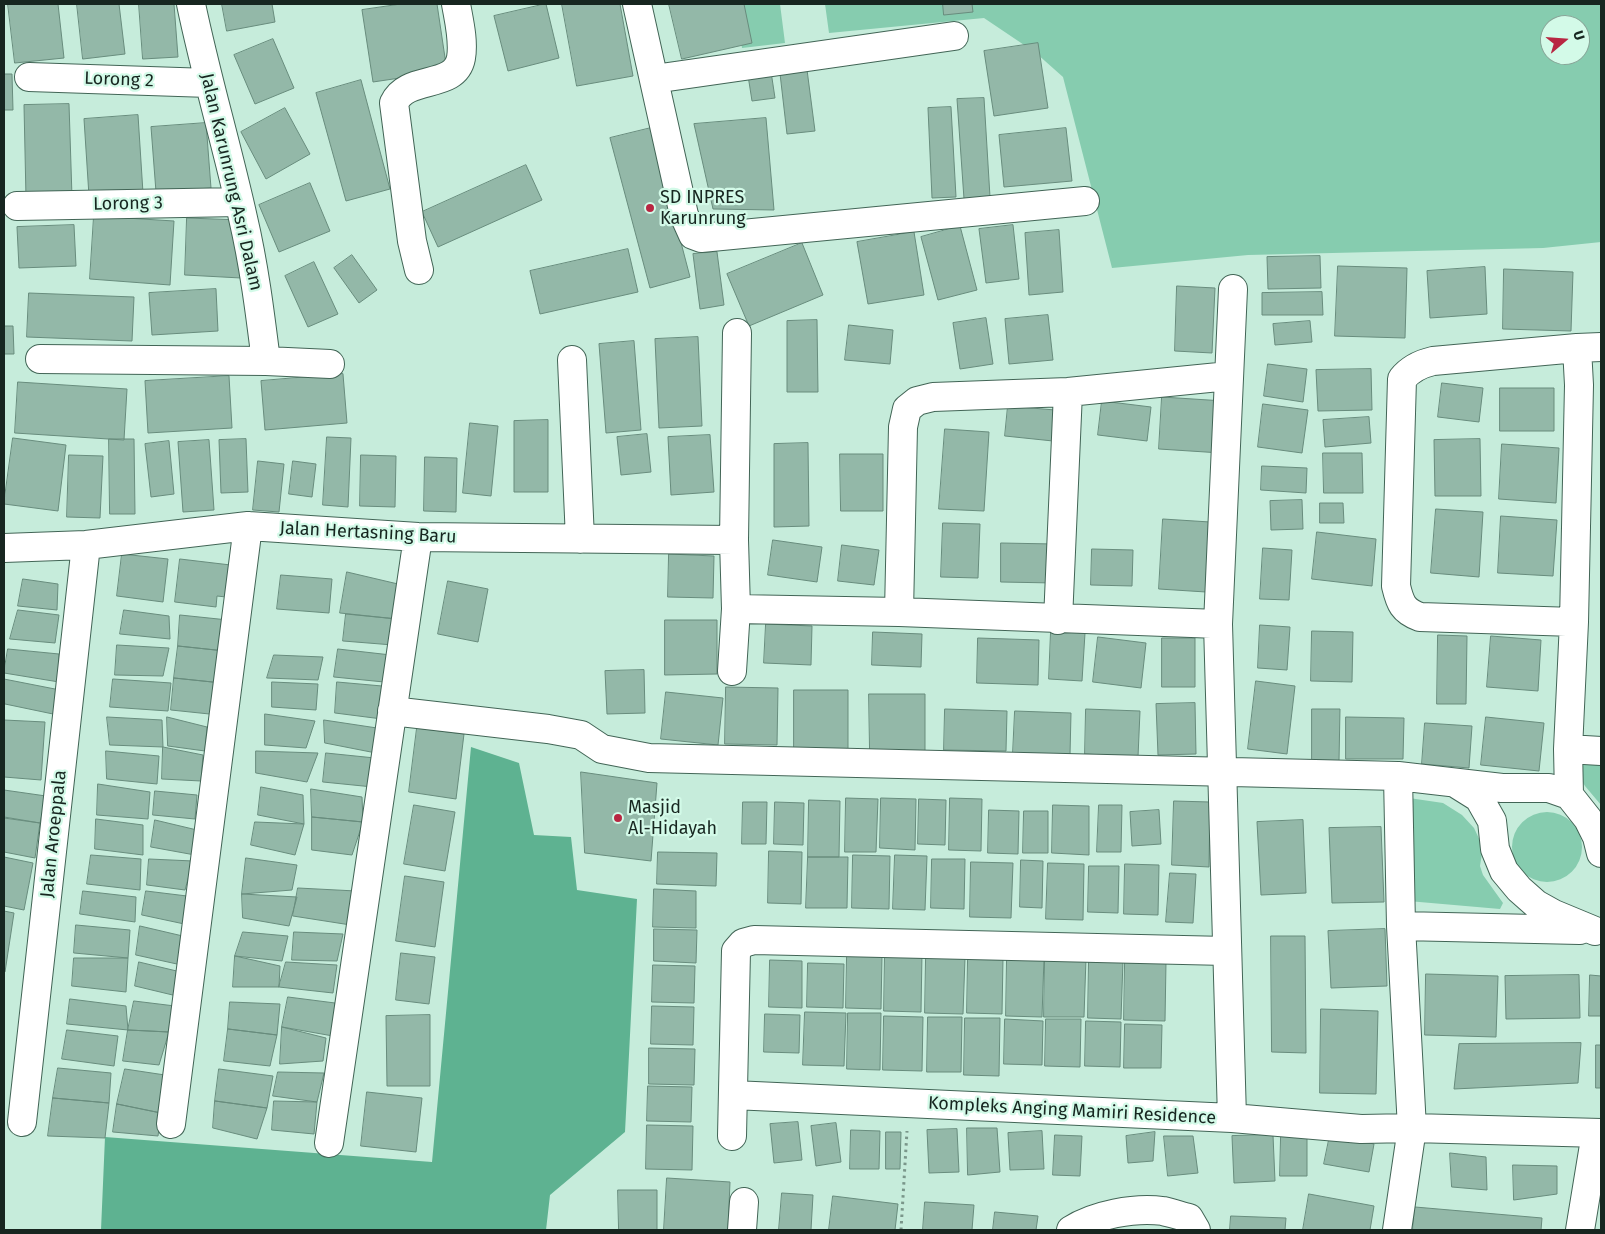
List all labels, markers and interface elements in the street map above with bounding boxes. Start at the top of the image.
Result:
north arrow [1540,15,1590,65]
text: U [1569,29,1588,42]
street label: Lorong 2 [84,68,154,92]
street label: Jalan Karunrung Asri Dalam [195,71,267,293]
place label: SD INPRES Karunrung [660,187,746,230]
street label: Lorong 3 [93,193,163,215]
marker: SD INPRES Karunrung [644,202,656,214]
street label: Jalan Hertasning Baru [279,518,457,548]
street label: Jalan Aroeppala [37,769,71,899]
place label: Masjid Al-Hidayah [628,797,717,840]
marker: Masjid Al-Hidayah [612,812,624,824]
street label: Kompleks Anging Mamiri Residence [927,1093,1217,1129]

